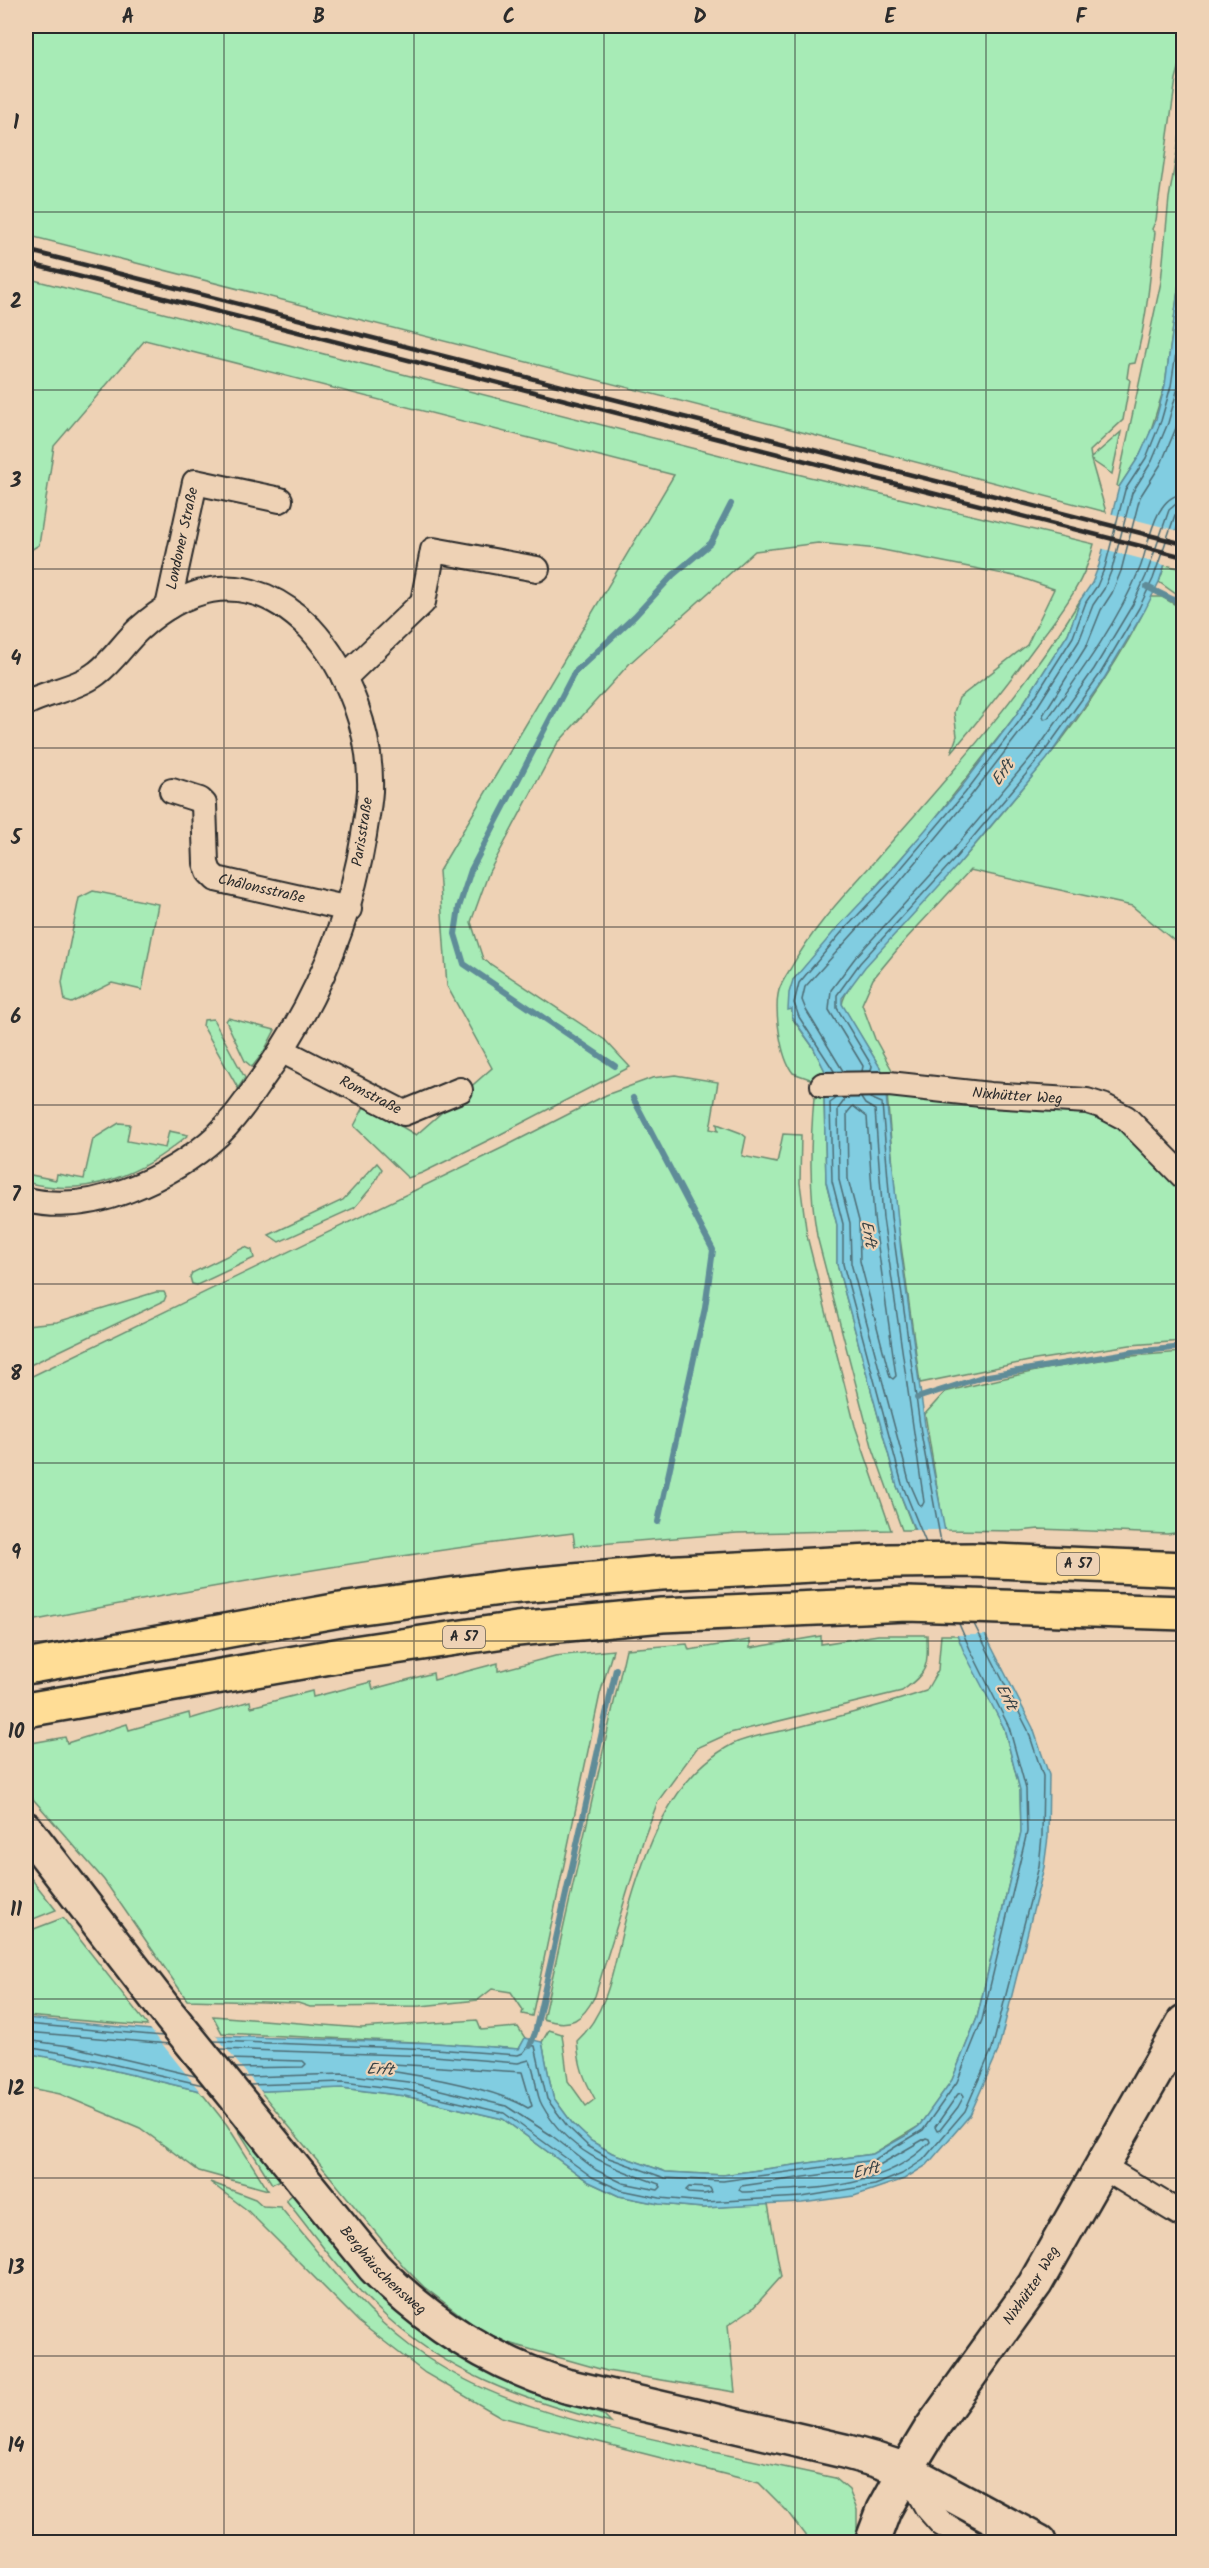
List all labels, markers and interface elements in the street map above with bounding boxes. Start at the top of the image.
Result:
text: A [122,2,134,34]
text: B [313,2,325,34]
text: C [503,2,515,34]
text: D [693,2,707,34]
text: E [884,2,896,34]
text: F [1076,2,1088,34]
text: 1 [13,108,19,140]
text: 2 [10,287,22,319]
text: 3 [10,466,22,498]
street label: Londoner Straße [160,485,206,592]
text: 4 [11,644,22,676]
water label: Erft [985,753,1023,791]
street label: Parisstraße [346,795,380,868]
text: 5 [10,823,23,855]
street label: Châlonsstraße [215,868,308,911]
text: 6 [11,1002,22,1034]
street label: Romstraße [335,1070,406,1122]
street label: Nixhütter Weg [971,1081,1063,1111]
text: 7 [11,1180,21,1212]
water label: Erft [854,1219,883,1252]
text: 8 [10,1359,22,1391]
text: 9 [11,1538,21,1570]
road number: A 57 [1057,1553,1099,1575]
road number: A 57 [443,1626,485,1648]
water label: Erft [989,1679,1024,1717]
text: 10 [8,1717,25,1749]
text: 11 [10,1895,22,1927]
water label: Erft [366,2057,397,2083]
text: 12 [7,2074,25,2106]
water label: Erft [850,2155,885,2186]
street label: Berghäuschensweg [333,2221,431,2321]
street label: Nixhütter Weg [997,2242,1066,2330]
text: 13 [8,2253,25,2285]
text: 14 [8,2431,25,2463]

